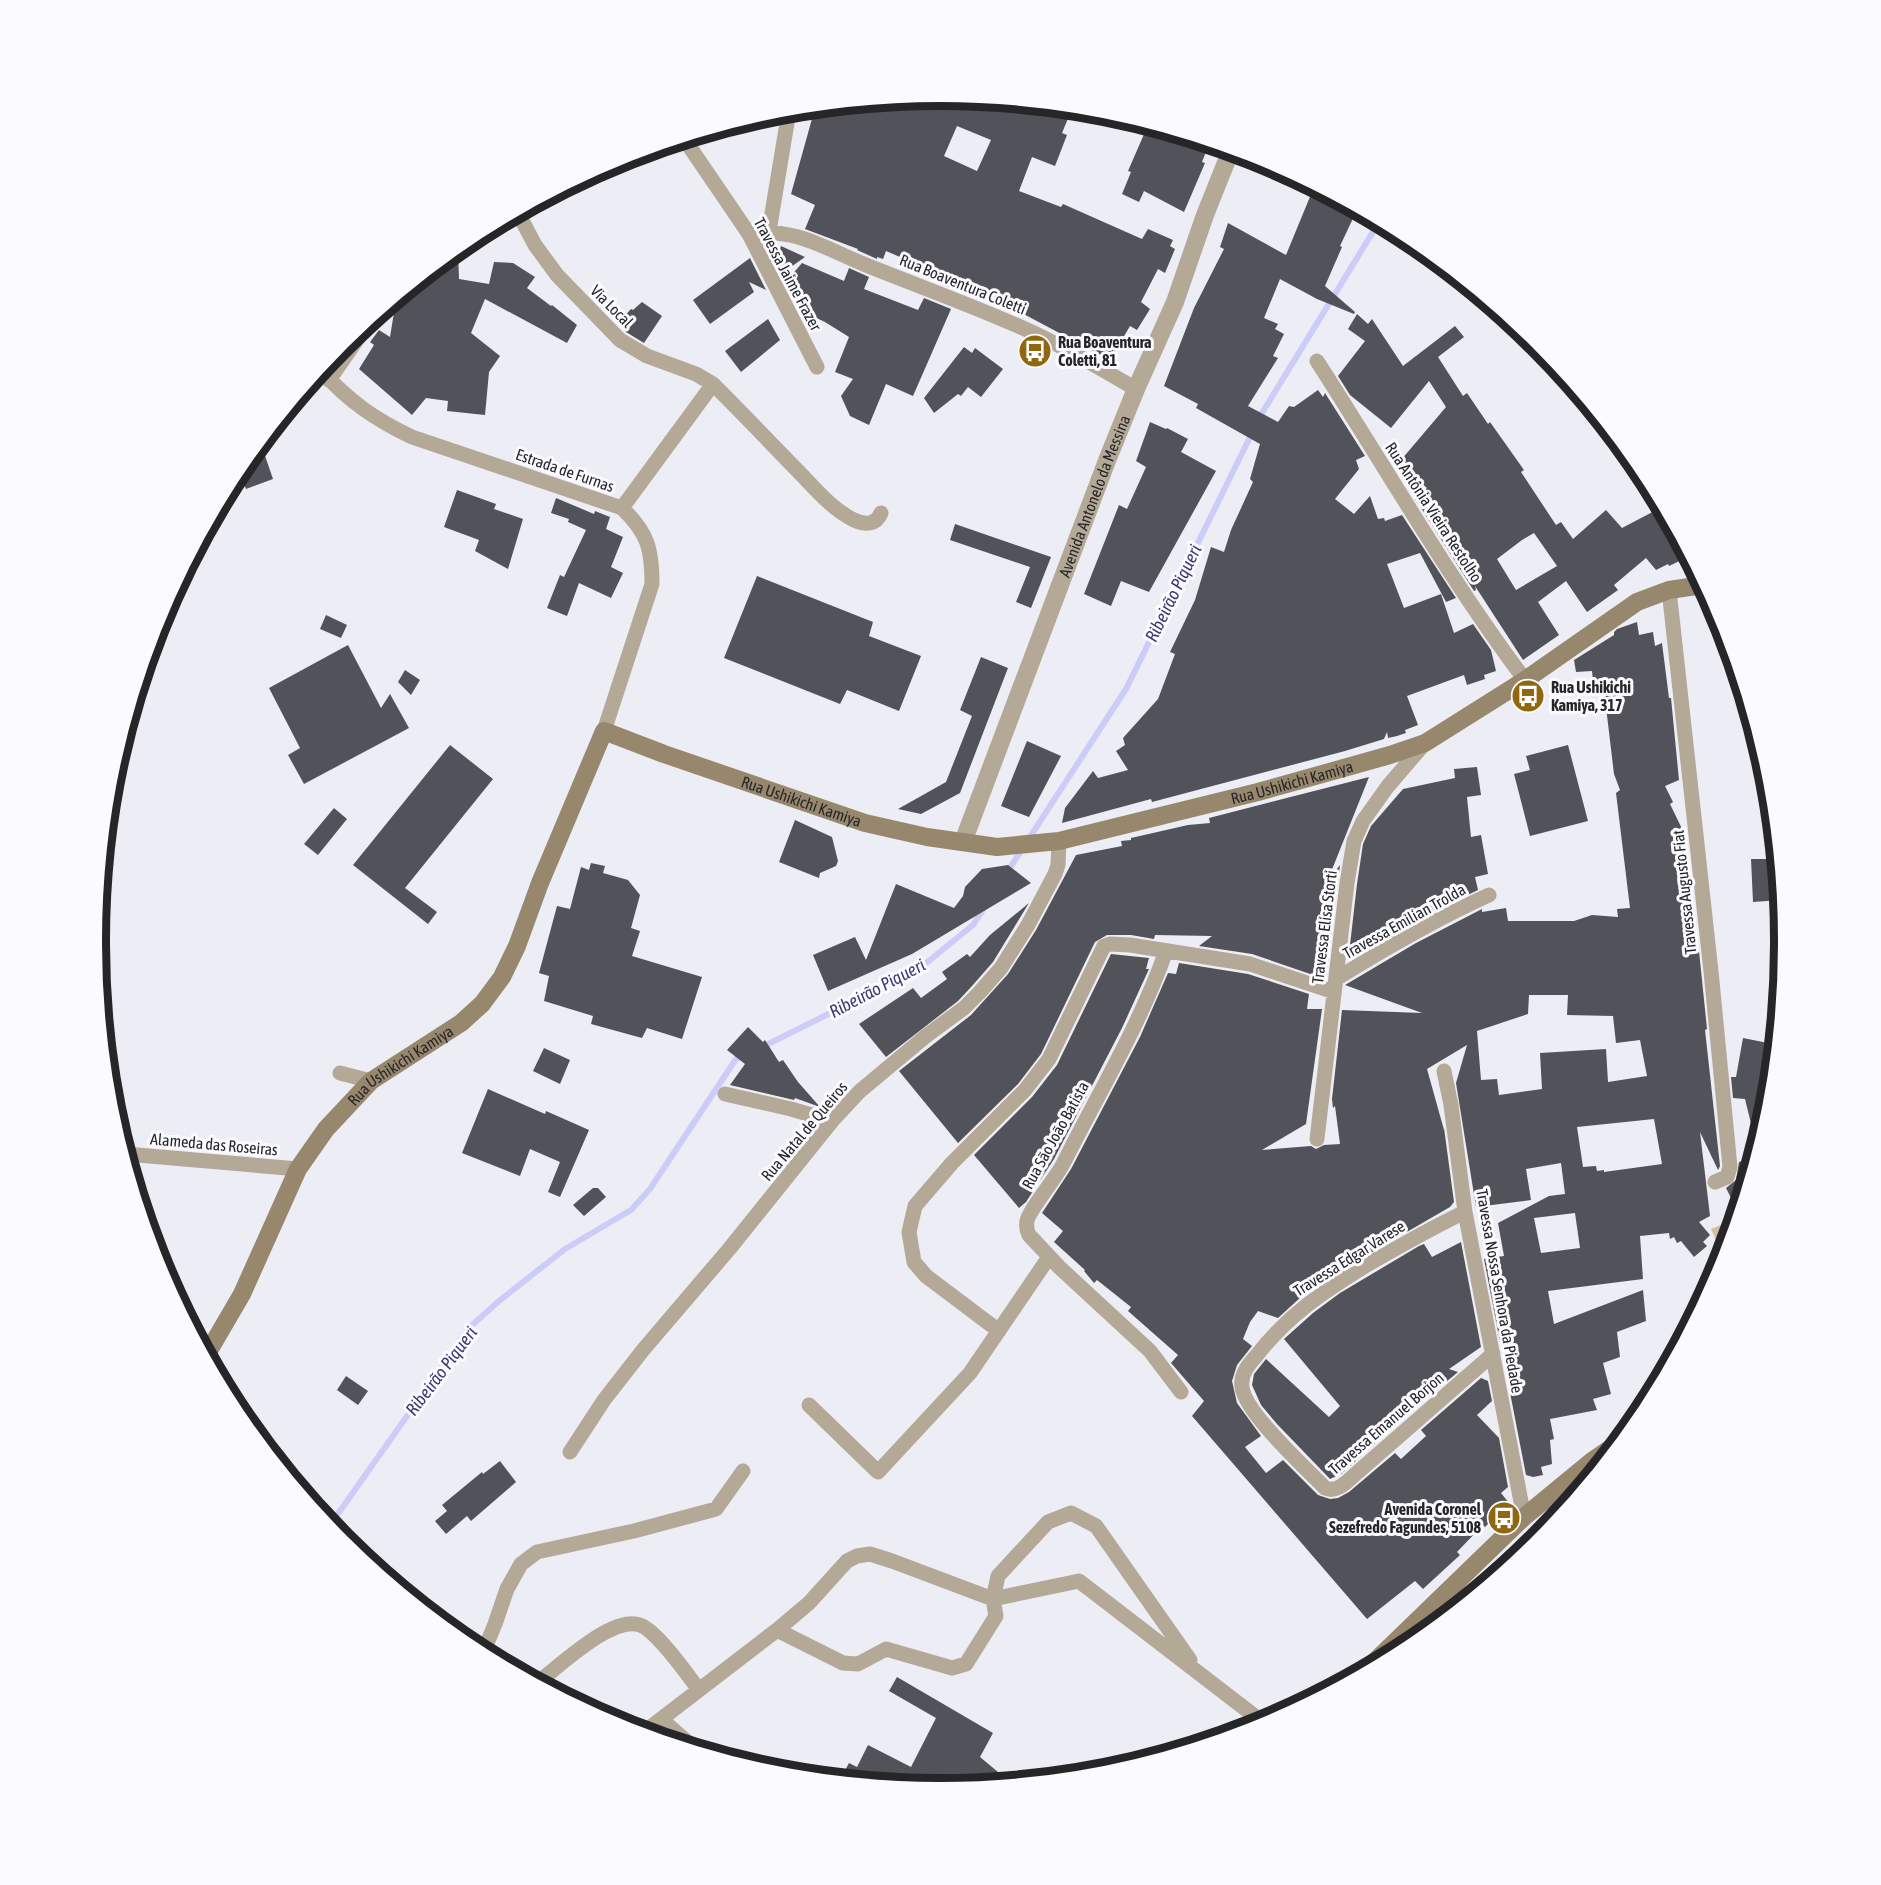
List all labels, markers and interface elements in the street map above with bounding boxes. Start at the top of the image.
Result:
street label: Travessa Jaime Frazer [751,214,825,334]
street label: Rua Boaventura Coletti [897,250,1029,318]
street label: Via Local [587,281,637,331]
bus stop icon: Rua Boaventura Coletti, 81 [1017,333,1053,369]
place label: Rua Boaventura Coletti, 81 [1058,333,1152,369]
street label: Avenida Antonelo da Messina [1055,412,1133,580]
street label: Rua Antônia Vieira Restolho [1382,439,1486,585]
street label: Estrada de Furnas [513,445,617,495]
water label: Ribeirão Piqueri [1140,541,1206,645]
bus stop icon: Rua Ushikichi Kamiya, 317 [1510,678,1546,714]
place label: Rua Ushikichi Kamiya, 317 [1551,678,1631,714]
street label: Rua Ushikichi Kamiya [1229,757,1355,807]
street label: Rua Ushikichi Kamiya [739,772,864,830]
street label: Travessa Augusto Fiat [1668,829,1700,955]
street label: Travessa Elisa Storti [1308,869,1340,985]
street label: Travessa Emilian Trolda [1340,880,1468,962]
water label: Ribeirão Piqueri [825,954,929,1022]
street label: Rua Ushikichi Kamiya [344,1021,456,1109]
street label: Rua Natal de Queiros [757,1078,851,1184]
street label: Rua São João Batista [1018,1078,1092,1192]
street label: Alameda das Roseiras [150,1129,279,1159]
street label: Travessa Nossa Senhora da Piedade [1473,1188,1527,1394]
street label: Travessa Edgar Varese [1290,1217,1408,1300]
water label: Ribeirão Piqueri [401,1323,481,1419]
street label: Travessa Emanuel Borjon [1325,1368,1448,1479]
place label: Avenida Coronel Sezefredo Fagundes, 5108 [1329,1500,1482,1536]
bus stop icon: Avenida Coronel Sezefredo Fagundes, 5108 [1486,1500,1522,1536]

